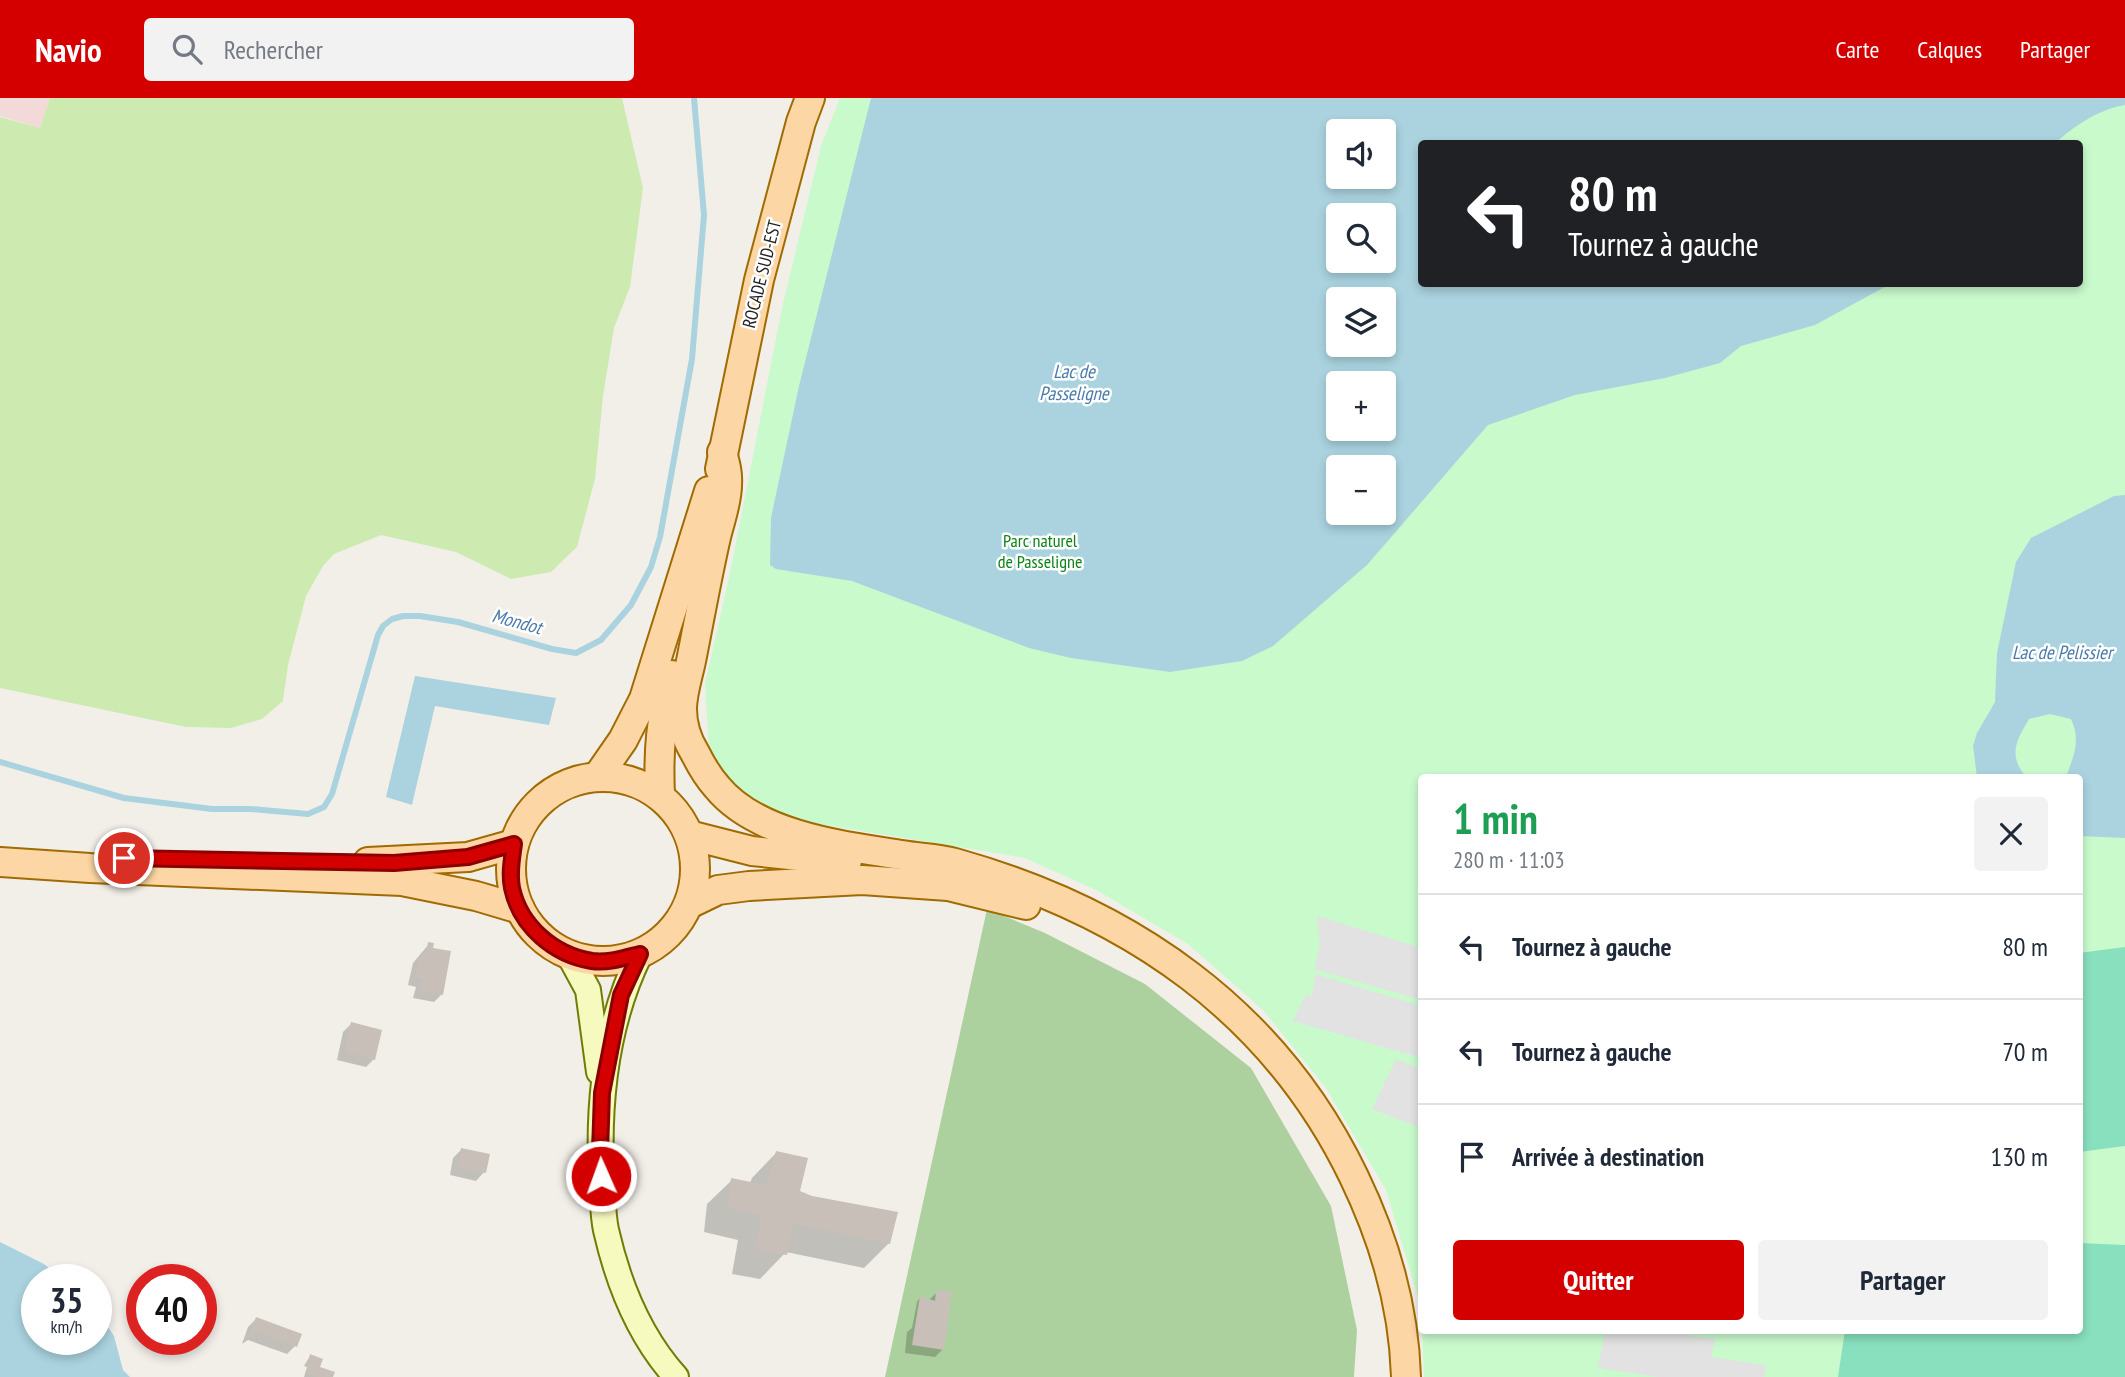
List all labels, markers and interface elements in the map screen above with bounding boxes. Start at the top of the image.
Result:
search box [144,18,634,81]
text: Navio [35,28,102,71]
icon: search [168,30,206,68]
text: Rechercher [224,33,323,66]
text: Carte [1836,34,1879,65]
text: Calques [1917,34,1982,65]
text: Partager [2020,34,2090,65]
map controls [1326,119,1396,525]
button: sound [1326,119,1396,189]
text: 80 m [1568,161,1657,225]
icon: left [1453,168,1544,259]
button: search [1326,203,1396,273]
street label: ROCADE SUD-EST [737,217,786,330]
text: Tournez à gauche [1568,223,1759,265]
button: layers [1326,287,1396,357]
water label: Lac de Passeligne [1039,359,1110,405]
button: + [1326,371,1396,441]
button: − [1326,455,1396,525]
park label: Parc naturel de Passeligne [998,529,1082,573]
water label: Mondot [490,603,547,640]
water label: Lac de Pelissier [2012,640,2115,664]
text: 1 min [1453,791,1538,846]
button: close [1974,797,2048,871]
pin [94,828,154,888]
icon: arrive [105,839,143,877]
text: 280 m · 11:03 [1453,845,1565,874]
icon: left [1453,928,1491,966]
text: Tournez à gauche [1512,930,1672,963]
text: 80 m [2002,930,2048,963]
icon: left [1453,1033,1491,1071]
text: Tournez à gauche [1512,1035,1672,1068]
text: 70 m [2002,1035,2048,1068]
icon: arrive [1453,1138,1491,1176]
position arrow [564,1139,638,1213]
text: Arrivée à destination [1512,1140,1704,1173]
text: 130 m [1990,1140,2048,1173]
button: Quitter [1453,1240,1744,1320]
button: Partager [1758,1240,2048,1320]
speed limit sign: 40 [126,1264,217,1355]
text: 35 [50,1277,83,1323]
text: km/h [51,1315,82,1338]

